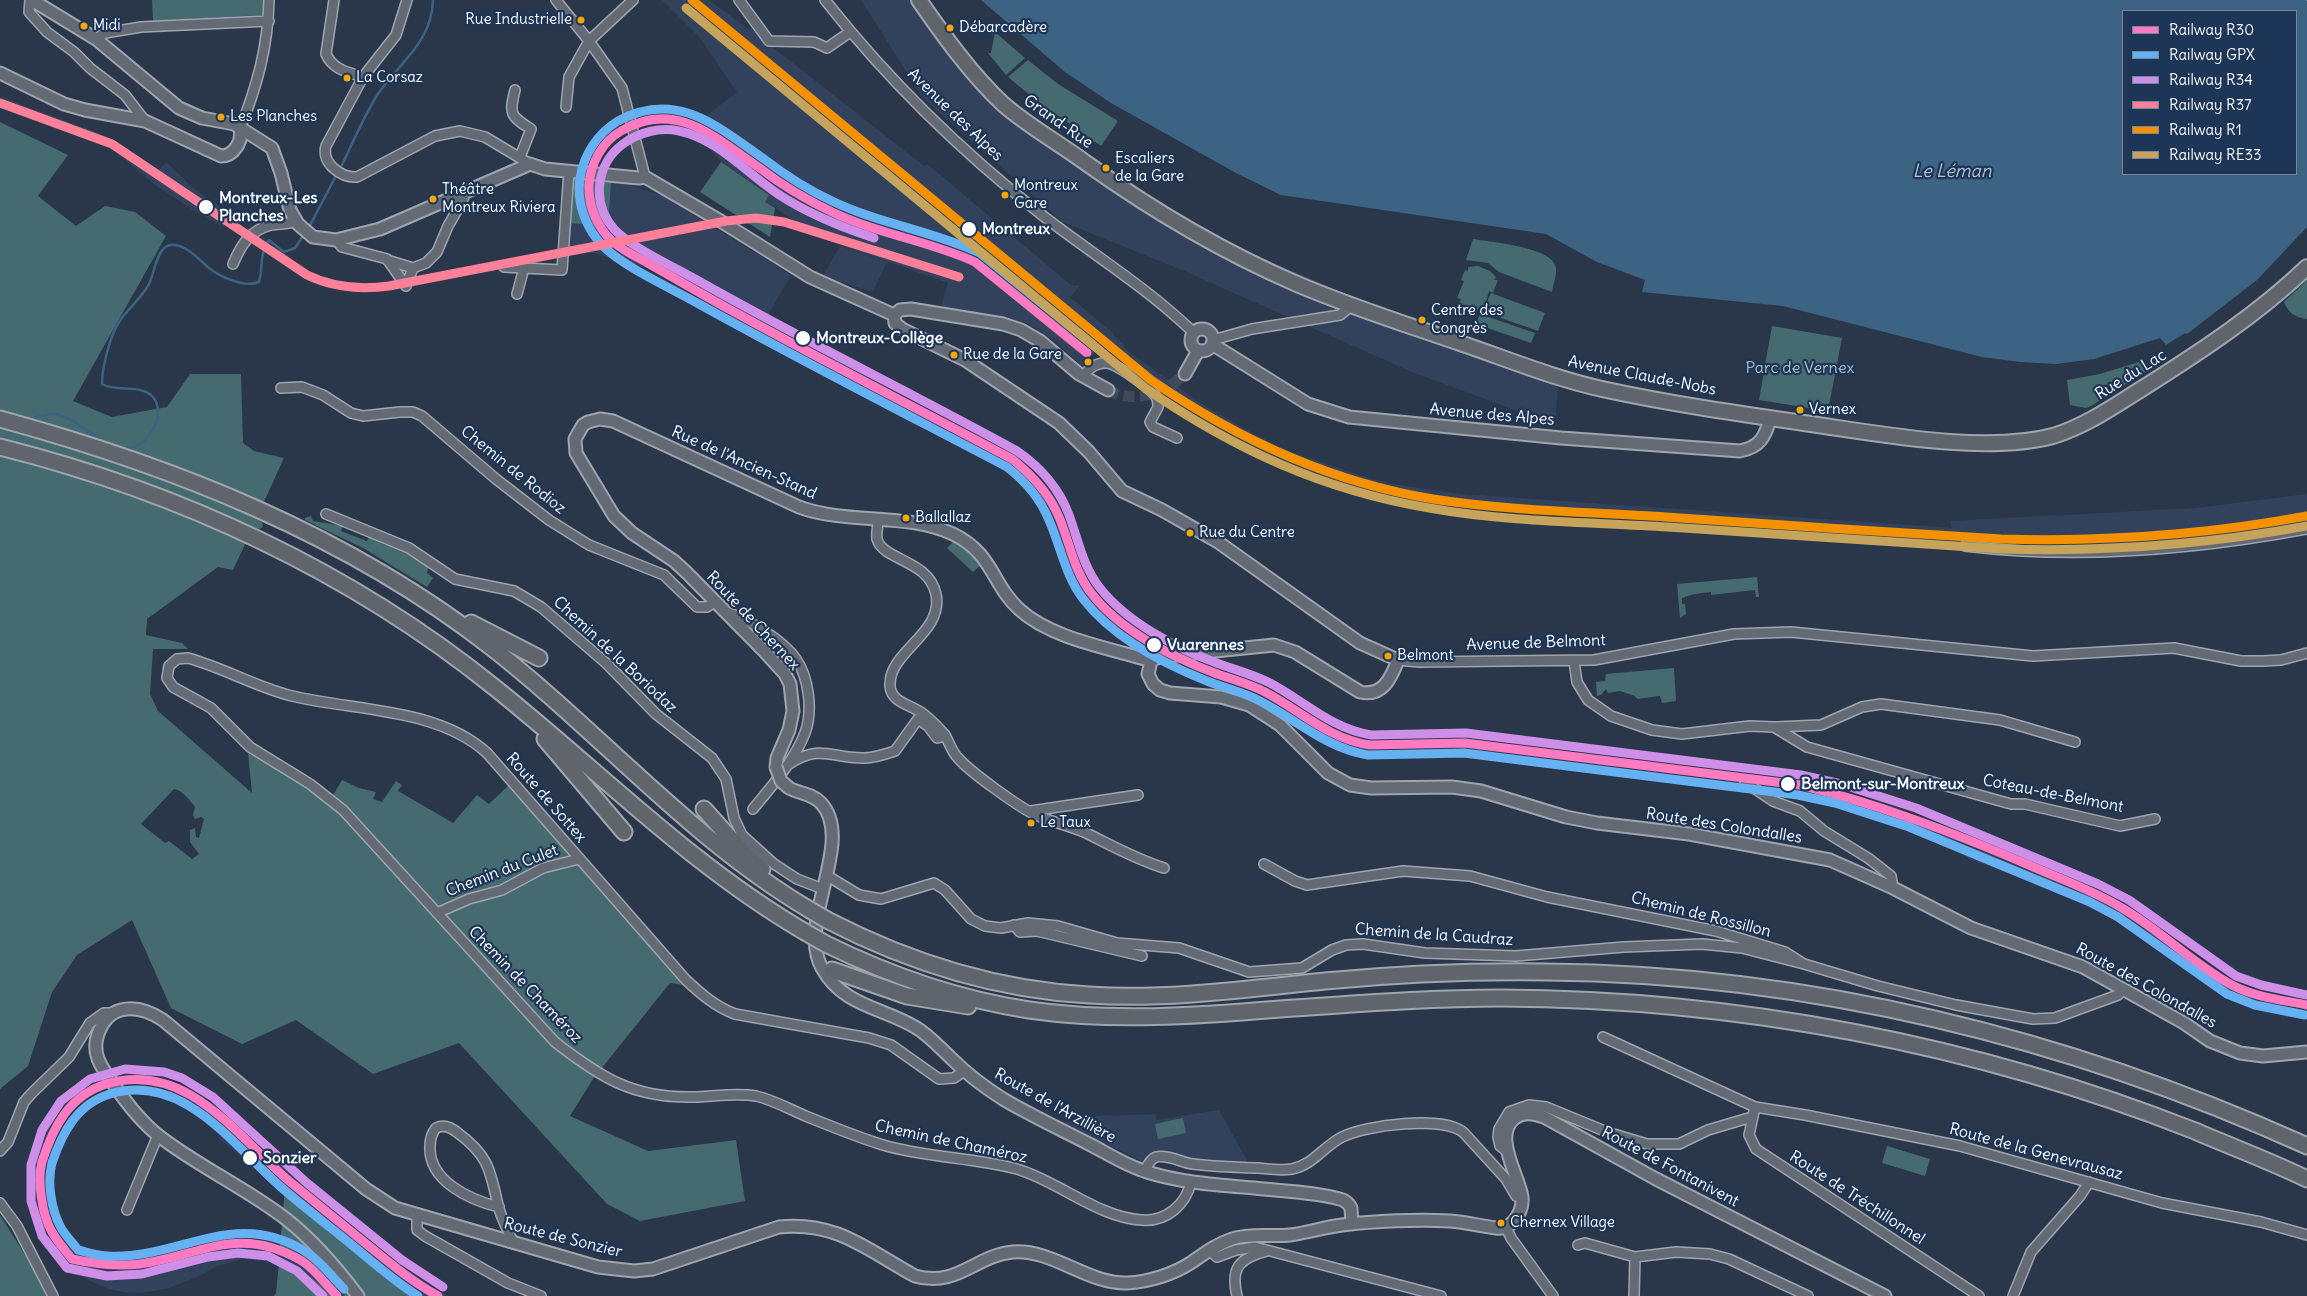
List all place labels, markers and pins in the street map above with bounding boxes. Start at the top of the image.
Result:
place label: Rue Industrielle [465,11,572,29]
marker: Rue Industrielle [576,15,586,25]
place label: Midi [93,17,121,35]
place label: Débarcadère [959,19,1047,37]
marker: Midi [79,21,89,31]
marker: Débarcadère [945,23,955,33]
place label: La Corsaz [356,69,423,87]
marker: La Corsaz [342,73,352,83]
place label: Les Planches [230,108,317,126]
marker: Les Planches [216,112,226,122]
place label: Escaliers de la Gare [1115,150,1184,185]
marker: Escaliers de la Gare [1101,163,1111,173]
place label: Montreux Gare [1014,177,1078,212]
place label: Théâtre Montreux Riviera [442,181,556,216]
place label: Montreux-Les Planches [219,188,318,226]
marker: Montreux Gare [1000,190,1010,200]
marker: Théâtre Montreux Riviera [428,194,438,204]
marker: Montreux-Les Planches [197,198,215,216]
place label: Montreux [982,219,1050,239]
marker: Montreux [960,220,978,238]
place label: Centre des Congrès [1431,302,1503,337]
marker: Centre des Congrès [1417,315,1427,325]
place label: Montreux-Collège [816,328,943,348]
marker: Montreux-Collège [794,329,812,347]
place label: Rue de la Gare [963,346,1062,364]
marker: Rue de la Gare [949,350,959,360]
unlabelled marker [1083,357,1093,367]
place label: Vernex [1809,401,1856,419]
marker: Vernex [1795,405,1805,415]
place label: Ballallaz [915,509,971,527]
marker: Ballallaz [901,513,911,523]
place label: Rue du Centre [1199,524,1295,542]
marker: Rue du Centre [1185,528,1195,538]
place label: Vuarennes [1167,635,1244,655]
marker: Vuarennes [1145,636,1163,654]
place label: Belmont [1397,647,1453,665]
marker: Belmont [1383,651,1393,661]
place label: Belmont-sur-Montreux [1801,774,1965,794]
marker: Belmont-sur-Montreux [1779,775,1797,793]
place label: Le Taux [1040,814,1091,832]
marker: Le Taux [1026,818,1036,828]
place label: Sonzier [263,1148,317,1168]
marker: Sonzier [241,1149,259,1167]
place label: Chernex Village [1510,1214,1615,1232]
marker: Chernex Village [1496,1218,1506,1228]

